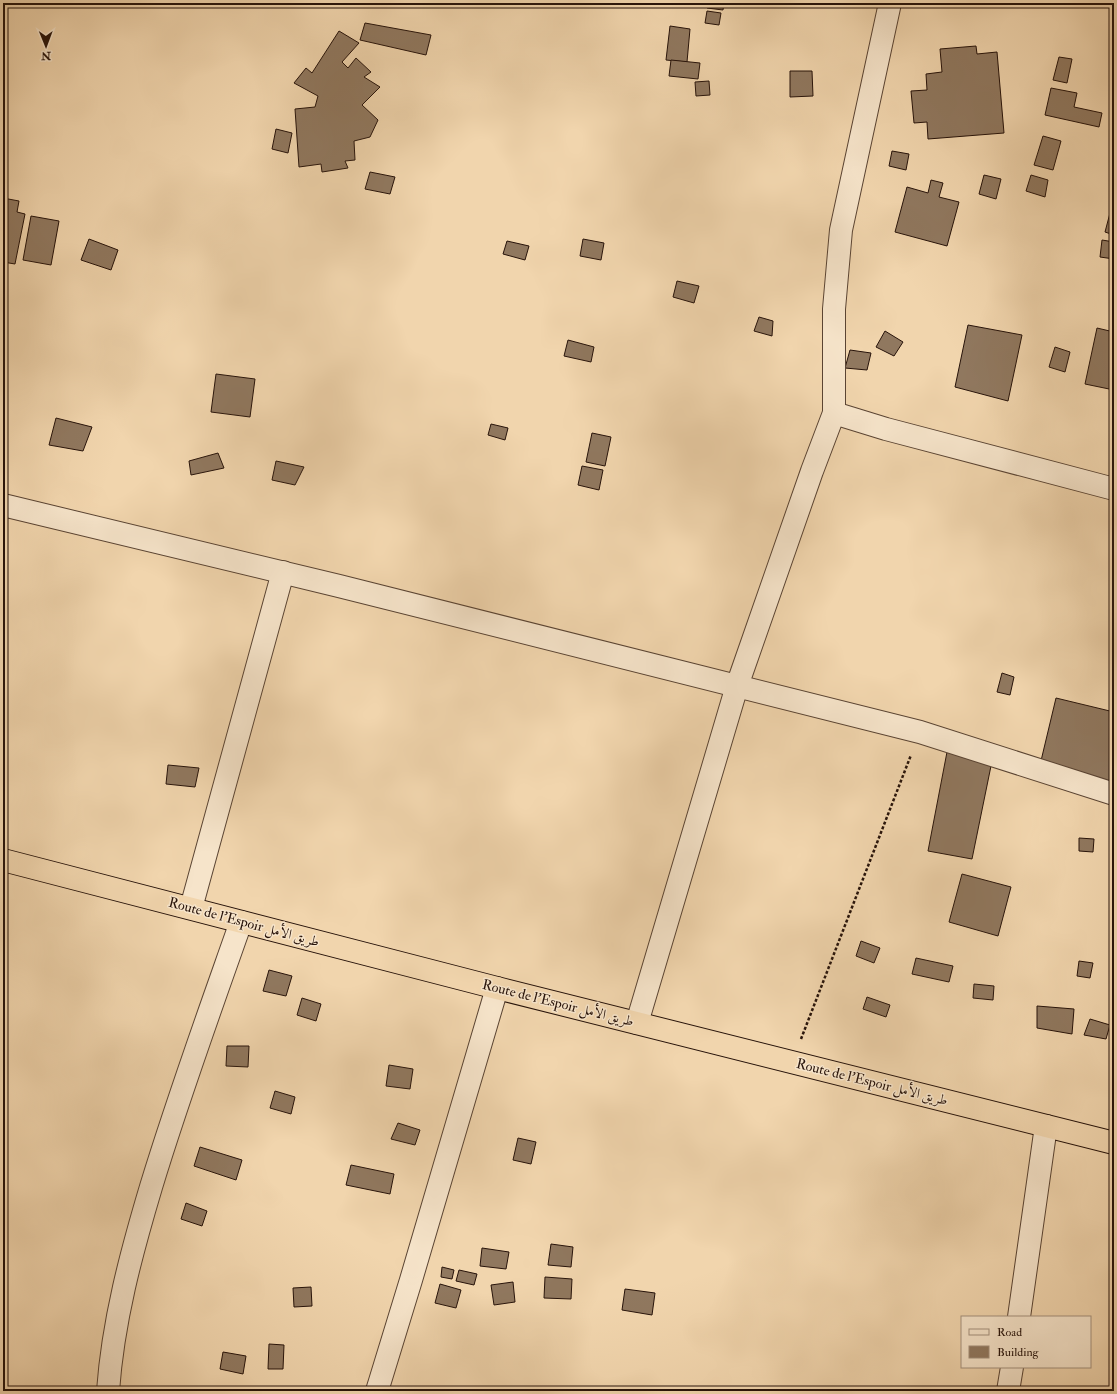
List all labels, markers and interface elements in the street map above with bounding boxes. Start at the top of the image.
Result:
north arrow [26,26,66,66]
text: N [40,49,52,62]
street label: Route de l’Espoir طريق الأمل [166,892,322,952]
street label: Route de l’Espoir طريق الأمل [480,974,636,1032]
street label: Route de l’Espoir طريق الأمل [794,1053,950,1111]
legend [961,1316,1091,1368]
text: Road [997,1325,1022,1340]
text: Building [997,1345,1040,1360]

